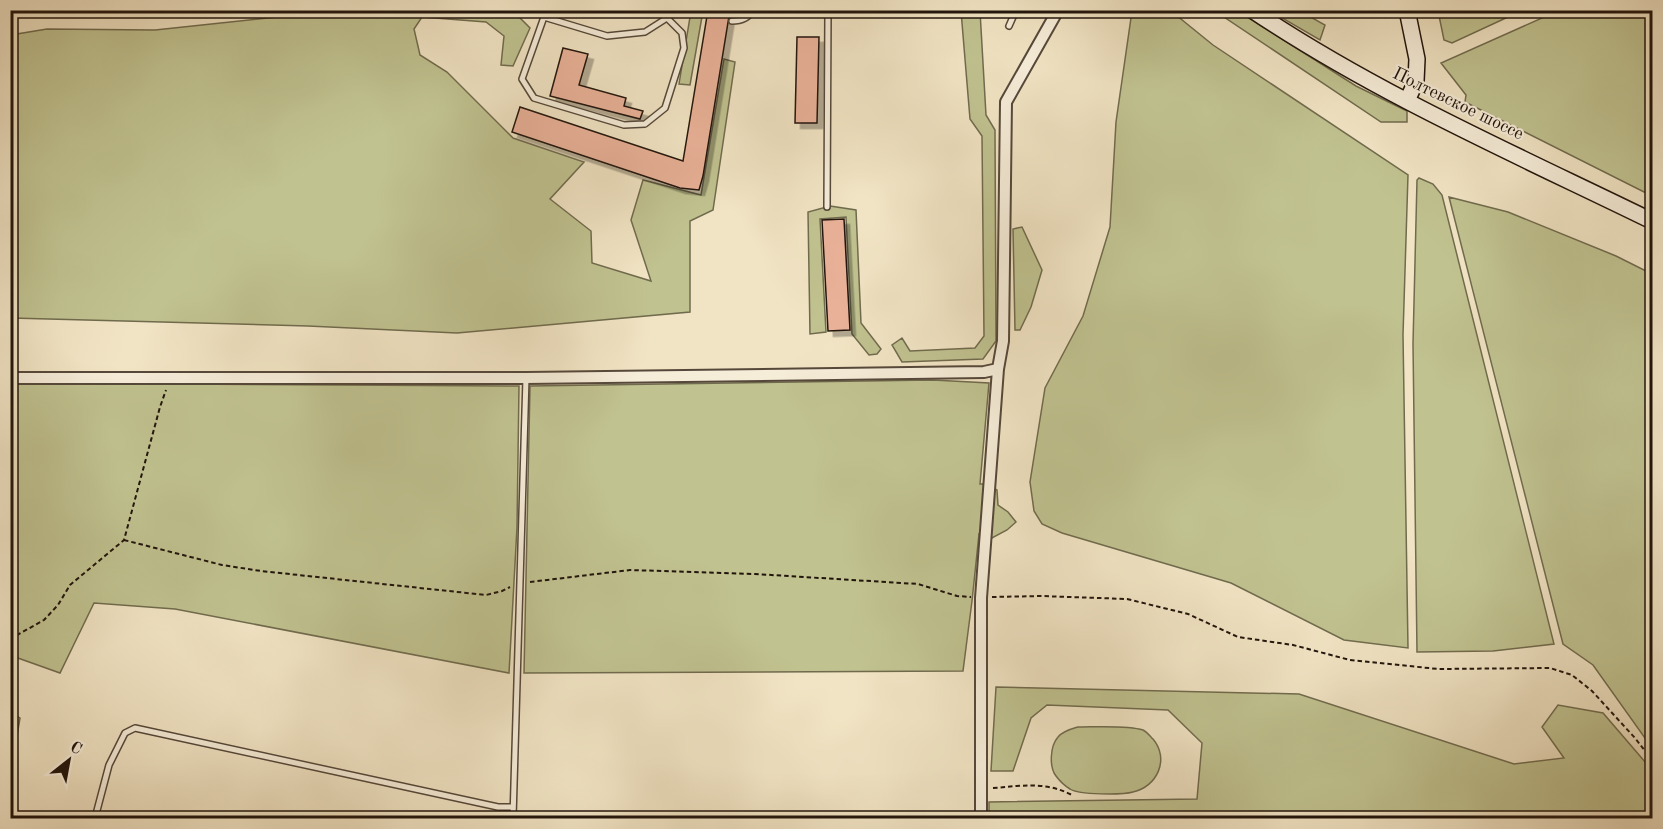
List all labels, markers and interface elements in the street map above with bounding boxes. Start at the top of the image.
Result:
street label: Полтевское шоссе [1390,64,1526,144]
north arrow [39,730,99,790]
text: С [67,739,84,758]

